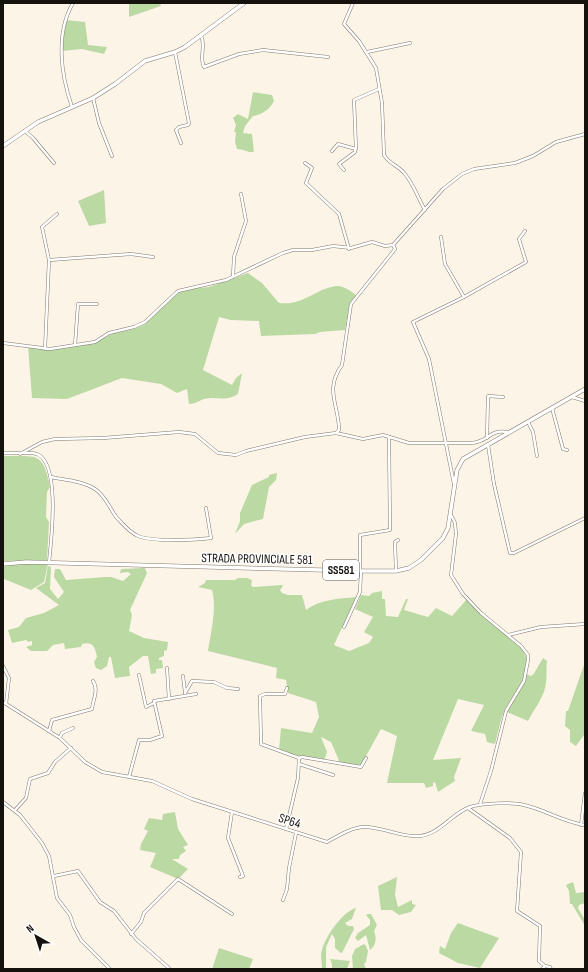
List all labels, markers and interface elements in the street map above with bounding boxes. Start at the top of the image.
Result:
street label: STRADA PROVINCIALE 581 [201,550,313,568]
road number: SS581 [323,560,359,580]
street label: SP64 [277,810,303,832]
north arrow [16,916,56,956]
text: N [24,922,36,936]

